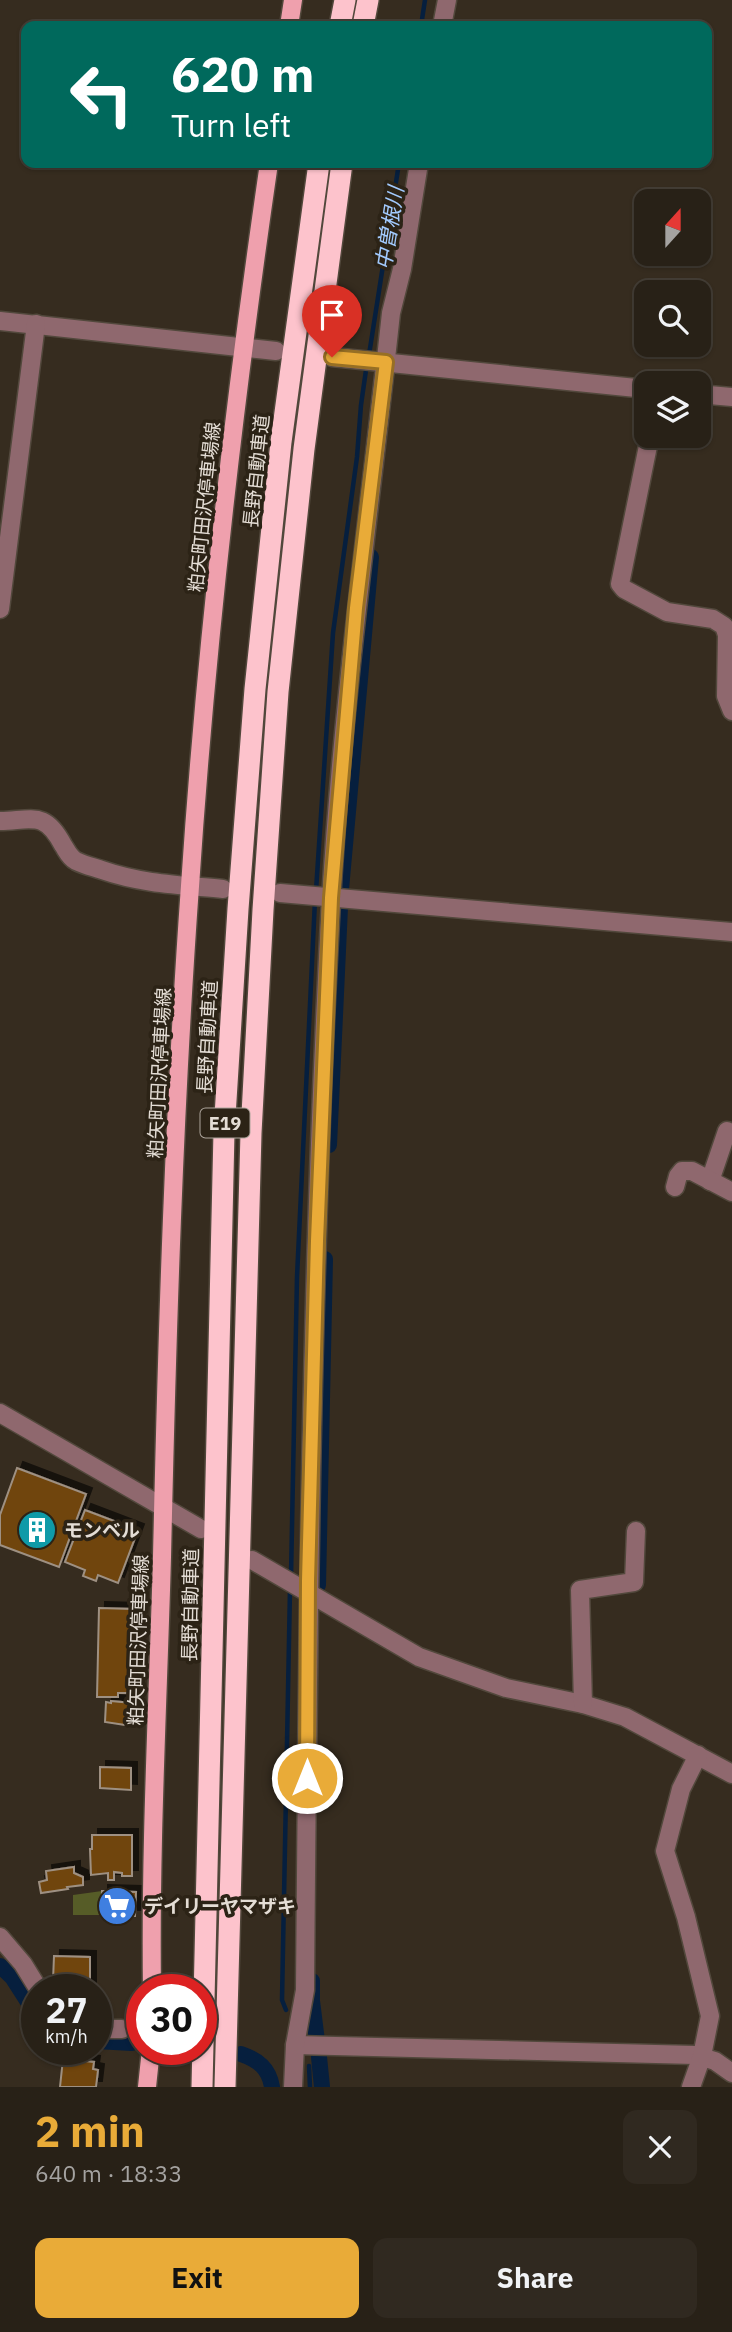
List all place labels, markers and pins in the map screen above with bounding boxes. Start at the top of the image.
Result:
pin [302,285,362,357]
building icon: モンベル [16,1509,58,1551]
place label: モンベル [64,1518,140,1542]
supermarket icon: デイリーヤマザキ [96,1885,138,1927]
place label: デイリーヤマザキ [144,1894,296,1918]

